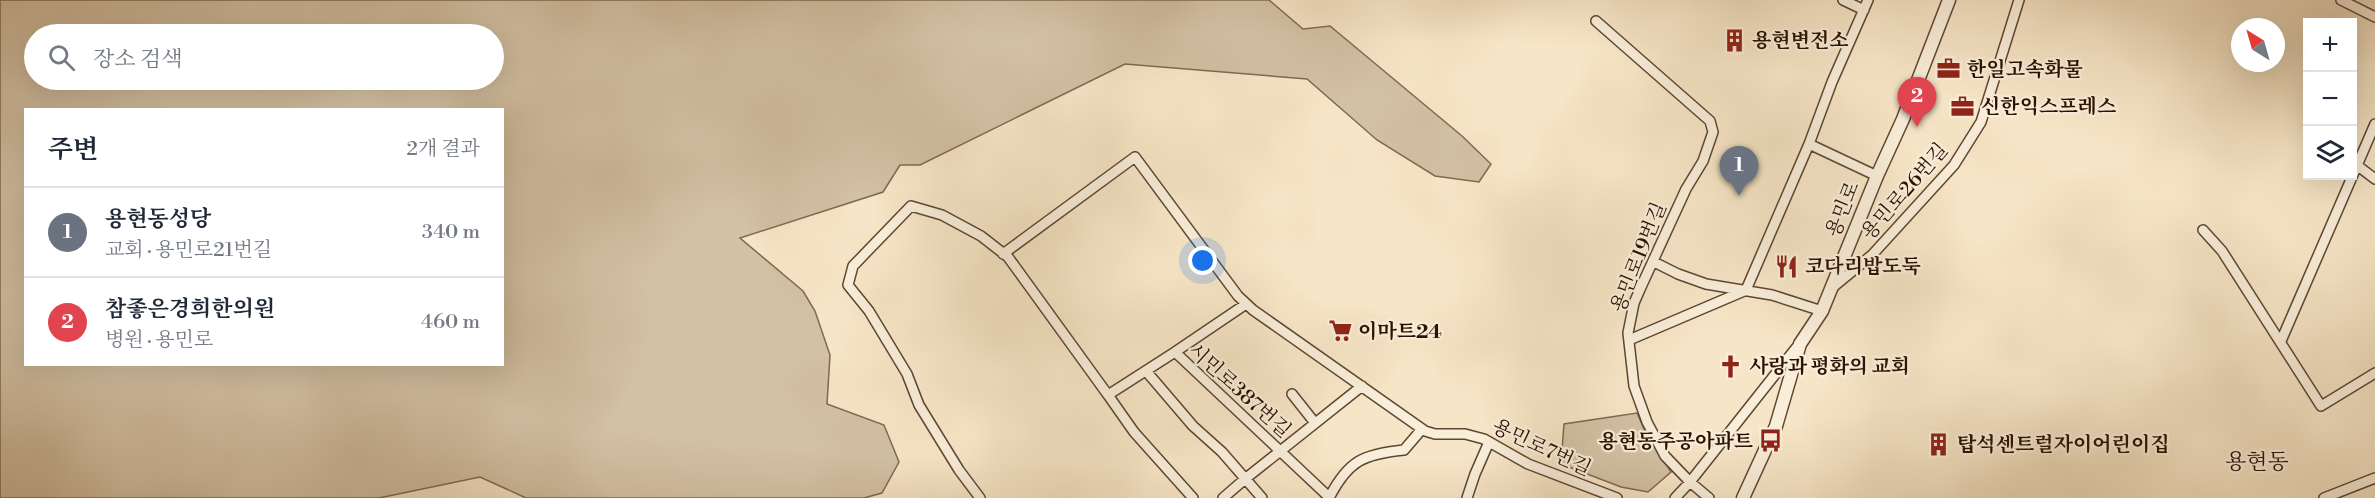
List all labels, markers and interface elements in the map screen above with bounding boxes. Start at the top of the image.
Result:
north arrow [2231,18,2285,72]
map controls [2303,18,2357,180]
button: + [2303,18,2357,72]
search box [24,24,504,90]
building icon: 용현변전소 [1721,27,1747,53]
place label: 용현변전소 [1752,29,1849,54]
icon: search [45,41,78,74]
text: 장소 검색 [93,46,183,73]
office icon: 한일고속화물 [1936,56,1962,82]
place label: 한일고속화물 [1967,58,2083,83]
button: − [2303,72,2357,126]
pin: 2 [1898,78,1936,127]
office icon: 신한익스프레스 [1950,93,1976,119]
place label: 신한익스프레스 [1981,95,2116,120]
button: layers [2303,126,2357,180]
text: 주변 [48,134,98,166]
text: 2개 결과 [407,137,480,162]
street label: 용민로26번길 [1856,138,1954,246]
pin: 1 [1720,146,1758,196]
street label: 용민로 [1821,178,1866,241]
street label: 용민로19번길 [1606,199,1673,316]
text: 용현동성당 [105,206,211,233]
text: 1 [63,220,72,245]
text: 340 m [422,220,480,245]
text: 교회 · 용민로21번길 [105,238,272,263]
your location [1188,246,1217,275]
restaurant icon: 코다리밥도둑 [1774,253,1800,279]
place label: 코다리밥도둑 [1805,255,1921,280]
text: 참좋은경희한의원 [105,296,275,323]
text: 2 [61,310,74,335]
text: 460 m [421,310,480,335]
supermarket icon: 이마트24 [1327,318,1353,344]
place label: 이마트24 [1358,320,1442,345]
text: 병원 · 용민로 [105,328,213,353]
street label: 시민로387번길 [1182,338,1296,444]
church icon: 사랑과 평화의 교회 [1718,353,1744,379]
place label: 사랑과 평화의 교회 [1749,355,1910,380]
street label: 용민로7번길 [1488,414,1595,482]
bus stop icon: 용현동주공아파트 [1758,428,1784,454]
place label: 용현동주공아파트 [1598,430,1753,455]
building icon: 탑석센트럴자이어린이집 [1926,431,1952,457]
place label: 탑석센트럴자이어린이집 [1957,433,2170,458]
district label: 용현동 [2225,449,2289,476]

